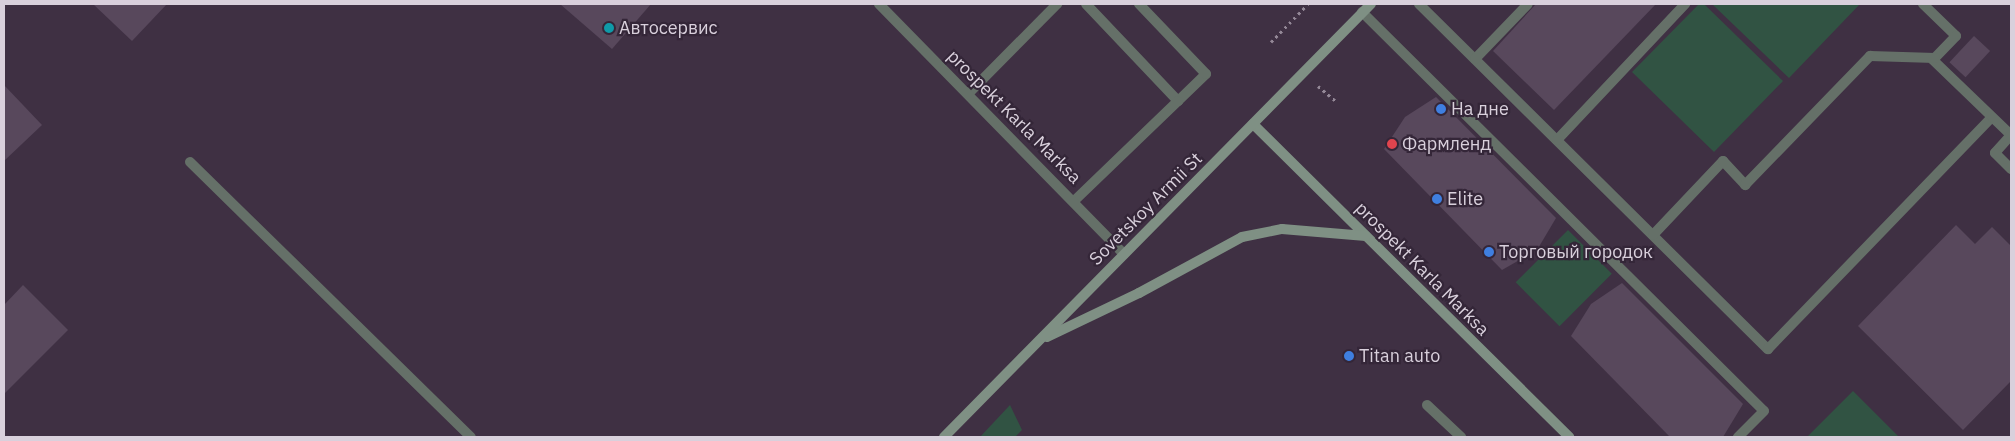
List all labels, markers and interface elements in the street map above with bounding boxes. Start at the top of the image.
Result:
place label: Автосервис [619,17,718,39]
marker: Автосервис [603,22,615,34]
street label: prospekt Karla Marksa [943,46,1085,188]
place label: На дне [1451,98,1509,120]
marker: На дне [1435,103,1447,115]
place label: Фармленд [1402,133,1491,155]
marker: Фармленд [1386,138,1398,150]
street label: Sovetskoy Armii St [1085,148,1207,270]
place label: Elite [1447,188,1483,210]
marker: Elite [1431,193,1443,205]
street label: prospekt Karla Marksa [1351,198,1493,340]
place label: Торговый городок [1499,241,1653,263]
marker: Торговый городок [1483,246,1495,258]
place label: Titan auto [1359,345,1440,367]
marker: Titan auto [1343,350,1355,362]

